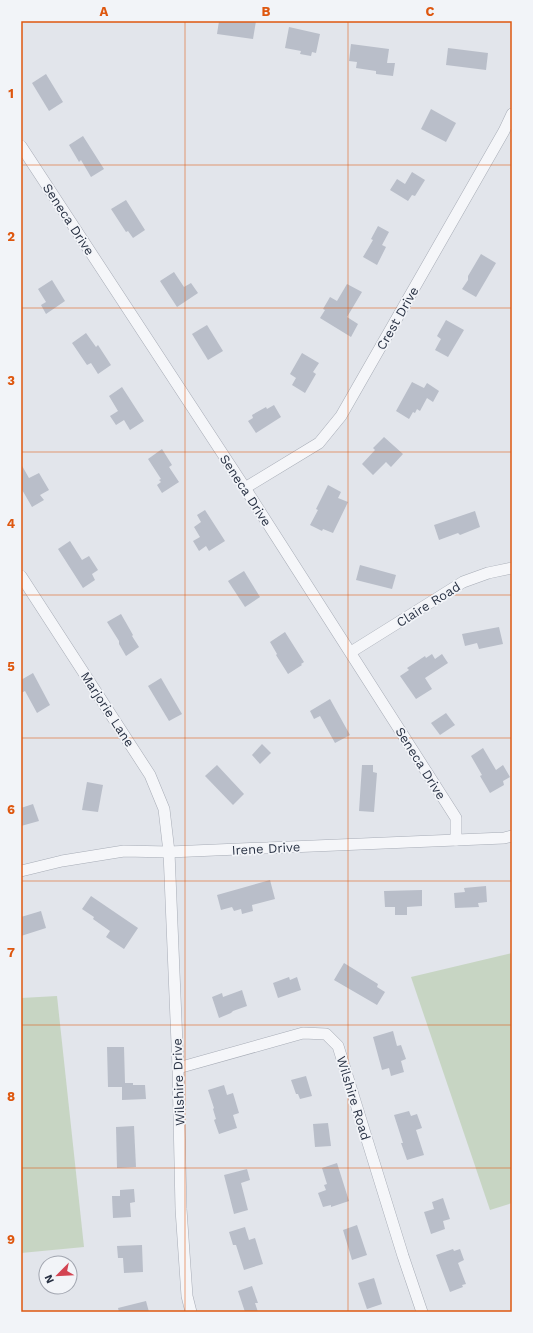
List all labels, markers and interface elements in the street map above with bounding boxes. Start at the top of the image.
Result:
text: A [100,4,109,19]
text: B [262,4,271,19]
text: C [426,4,435,19]
text: 1 [8,86,14,101]
street label: Seneca Drive [40,181,97,258]
text: 2 [7,229,15,244]
street label: Crest Drive [373,284,422,353]
text: 3 [7,373,15,388]
street label: Seneca Drive [217,452,274,529]
text: 4 [7,516,16,531]
street label: Claire Road [394,579,463,630]
text: 5 [7,659,15,674]
street label: Marjorie Lane [78,669,137,750]
street label: Seneca Drive [392,724,449,802]
text: 6 [7,802,15,817]
street label: Irene Drive [231,839,301,858]
text: 7 [7,945,15,960]
street label: Wilshire Drive [169,1038,188,1126]
street label: Wilshire Road [334,1054,373,1142]
text: 8 [7,1089,15,1104]
text: 9 [7,1232,15,1247]
north arrow [38,1255,78,1295]
text: N [42,1272,57,1285]

